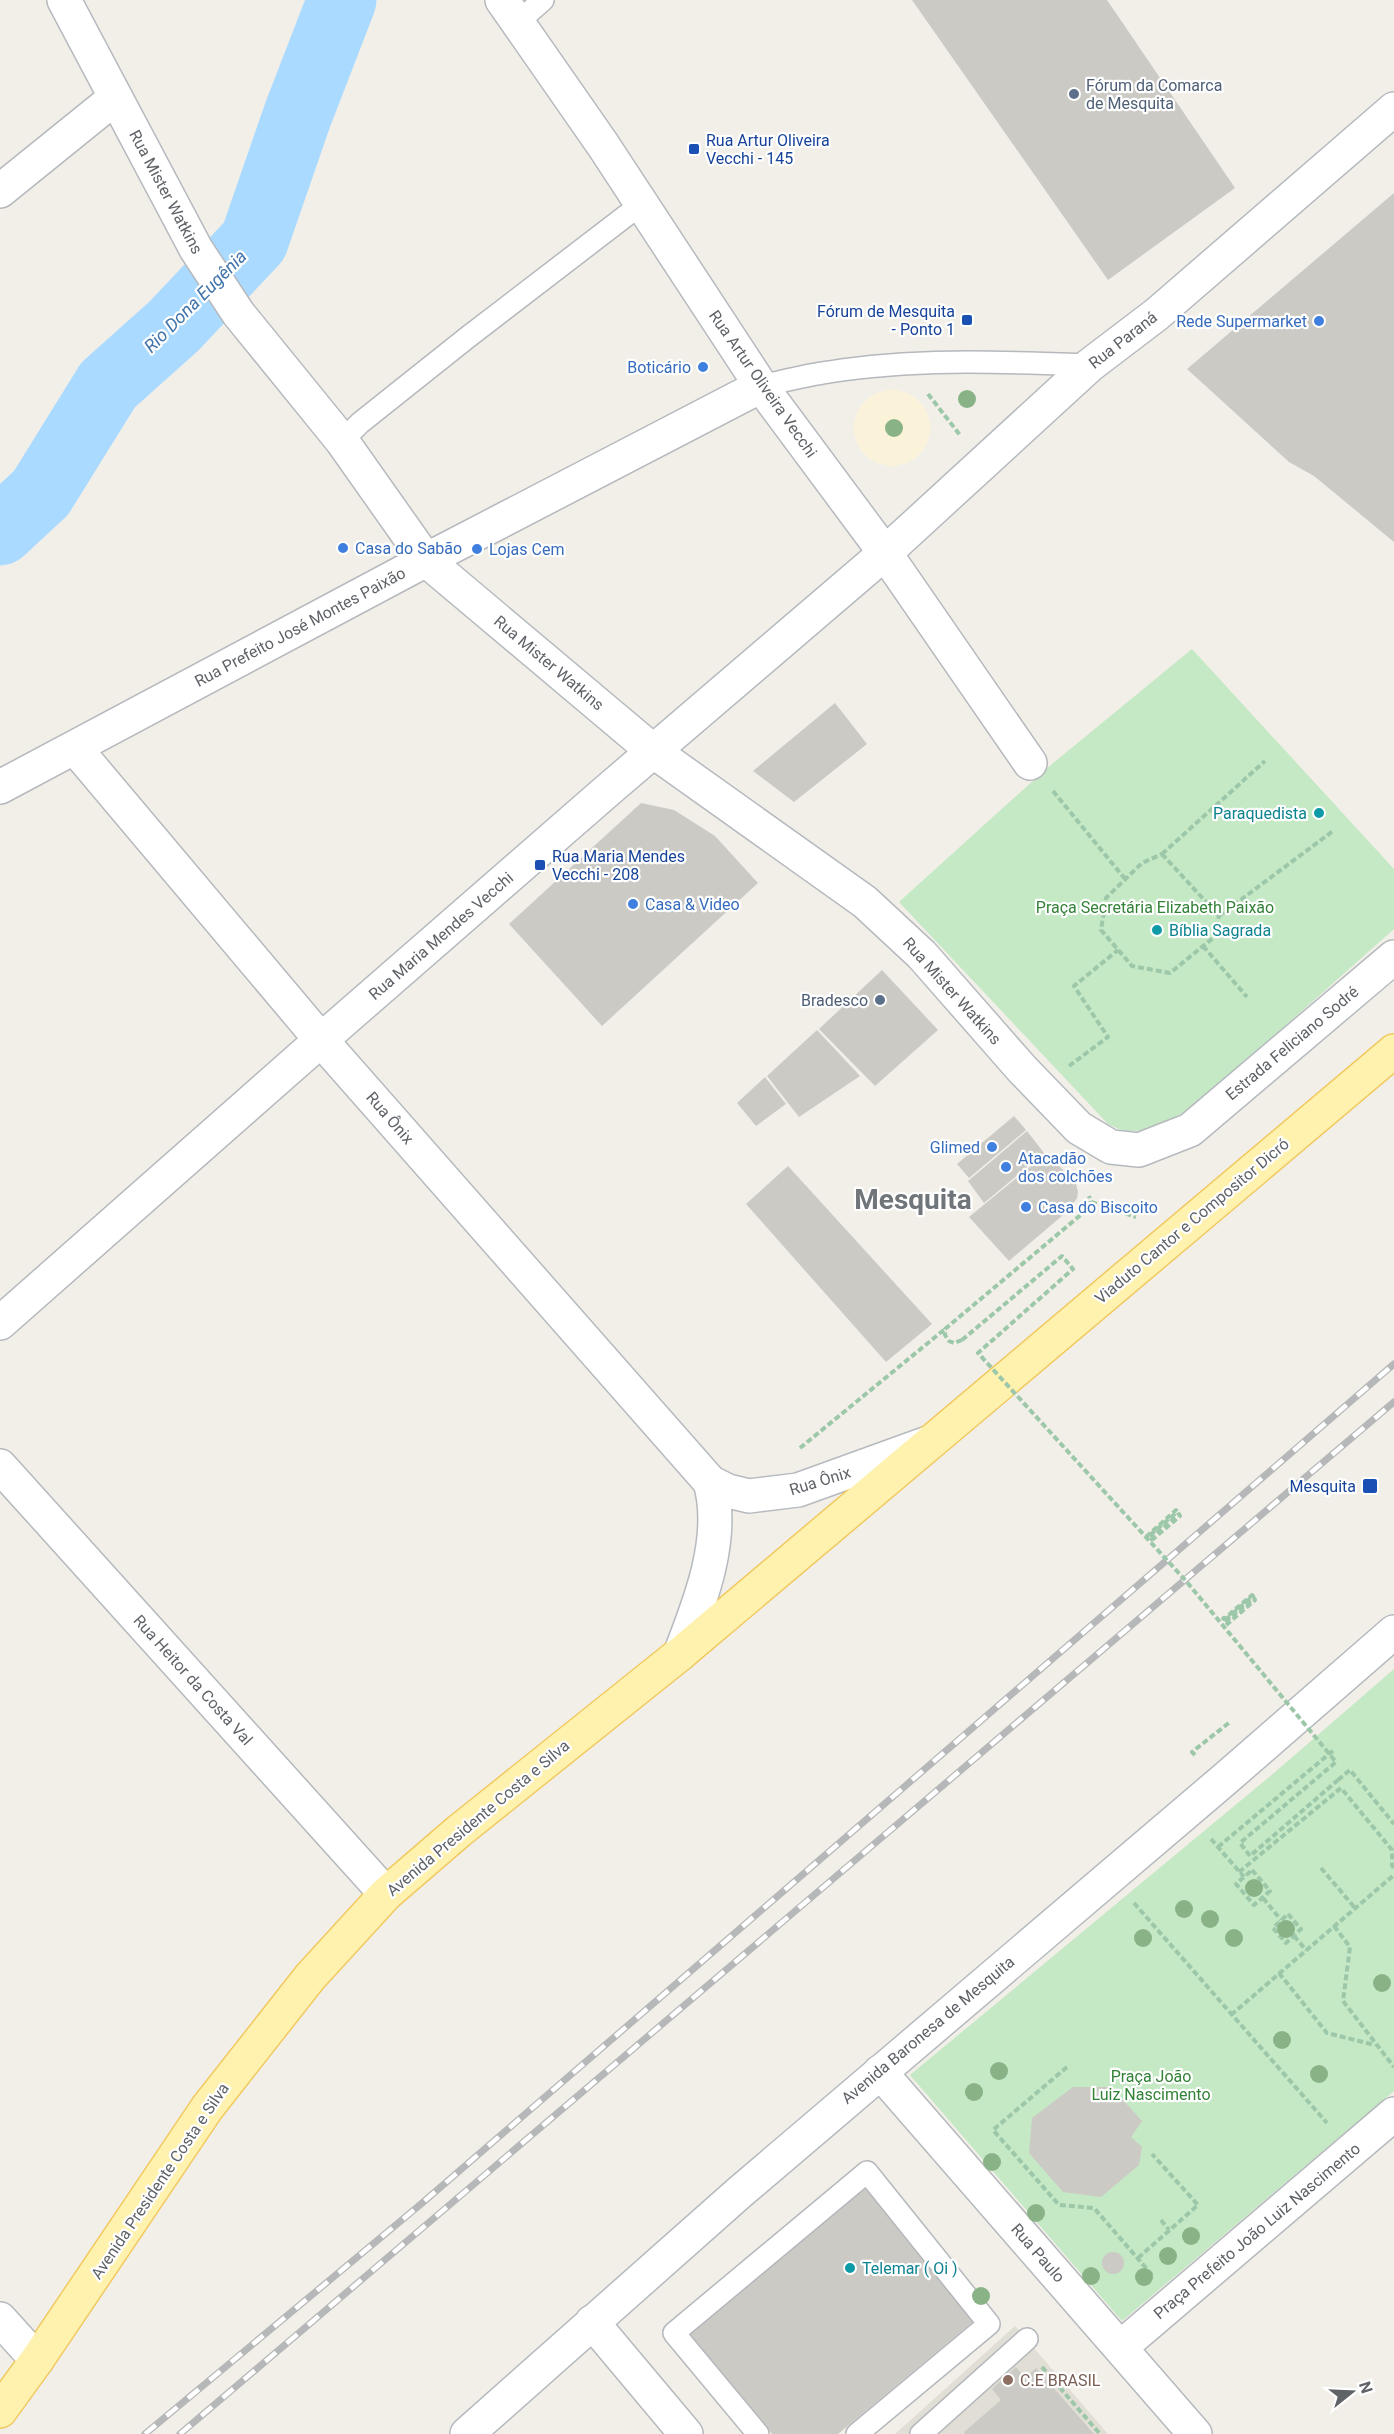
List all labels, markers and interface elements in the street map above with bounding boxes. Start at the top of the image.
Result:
place label: Fórum da Comarca de Mesquita [1086,76,1222,113]
marker: Fórum da Comarca de Mesquita [1067,87,1081,101]
street label: Rua Mister Watkins [125,127,207,257]
place label: Rua Artur Oliveira Vecchi - 145 [706,131,830,168]
marker: Rua Artur Oliveira Vecchi - 145 [687,142,701,156]
water label: Rio Dona Eugênia [139,245,251,357]
place label: Fórum de Mesquita - Ponto 1 [817,302,955,339]
street label: Rua Artur Oliveira Vecchi [705,307,821,461]
street label: Rua Paraná [1085,307,1161,373]
place label: Rede Supermarket [1176,312,1307,331]
marker: Fórum de Mesquita - Ponto 1 [960,313,974,327]
marker: Rede Supermarket [1312,314,1326,328]
place label: Boticário [627,358,691,377]
marker: Boticário [696,360,710,374]
place label: Casa do Sabão [355,539,462,558]
place label: Lojas Cem [489,540,564,559]
marker: Casa do Sabão [336,541,350,555]
marker: Lojas Cem [470,542,484,556]
street label: Rua Prefeito José Montes Paixão [191,563,409,691]
street label: Rua Mister Watkins [490,612,608,714]
place label: Paraquedista [1213,804,1307,823]
marker: Paraquedista [1312,806,1326,820]
place label: Rua Maria Mendes Vecchi - 208 [552,847,685,884]
marker: Rua Maria Mendes Vecchi - 208 [533,858,547,872]
street label: Rua Maria Mendes Vecchi [365,868,517,1004]
place label: Casa & Video [645,895,740,914]
marker: Casa & Video [626,897,640,911]
park label: Praça Secretária Elizabeth Paixão [1036,898,1274,917]
place label: Bíblia Sagrada [1169,921,1271,940]
marker: Bíblia Sagrada [1150,923,1164,937]
street label: Rua Mister Watkins [899,934,1005,1048]
street label: Estrada Feliciano Sodré [1222,982,1362,1104]
place label: Bradesco [801,991,868,1010]
marker: Bradesco [873,993,887,1007]
street label: Rua Ônix [362,1087,419,1148]
street label: Viaduto Cantor e Compositor Dicró [1091,1134,1293,1308]
place label: Glimed [930,1138,980,1157]
marker: Glimed [985,1140,999,1154]
place label: Atacadão dos colchões [1018,1149,1113,1186]
marker: Atacadão dos colchões [999,1160,1013,1174]
district label: Mesquita [854,1183,972,1216]
place label: Casa do Biscoito [1038,1198,1158,1217]
marker: Casa do Biscoito [1019,1200,1033,1214]
street label: Rua Ônix [787,1462,853,1499]
place label: Mesquita [1290,1477,1356,1496]
marker: Mesquita [1361,1477,1379,1495]
street label: Rua Heitor da Costa Val [130,1611,256,1749]
street label: Avenida Presidente Costa e Silva [383,1736,573,1900]
street label: Avenida Baronesa de Mesquita [838,1952,1018,2108]
park label: Praça João Luiz Nascimento [1091,2067,1211,2104]
street label: Avenida Presidente Costa e Silva [87,2079,233,2283]
street label: Praça Prefeito João Luiz Nascimento [1150,2139,1364,2323]
street label: Rua Paulo [1007,2220,1069,2286]
place label: Telemar ( Oi ) [862,2259,958,2278]
marker: Telemar ( Oi ) [843,2261,857,2275]
north arrow [1322,2362,1382,2422]
place label: C.E BRASIL [1020,2371,1101,2390]
marker: C.E BRASIL [1001,2373,1015,2387]
text: N [1355,2379,1377,2396]

